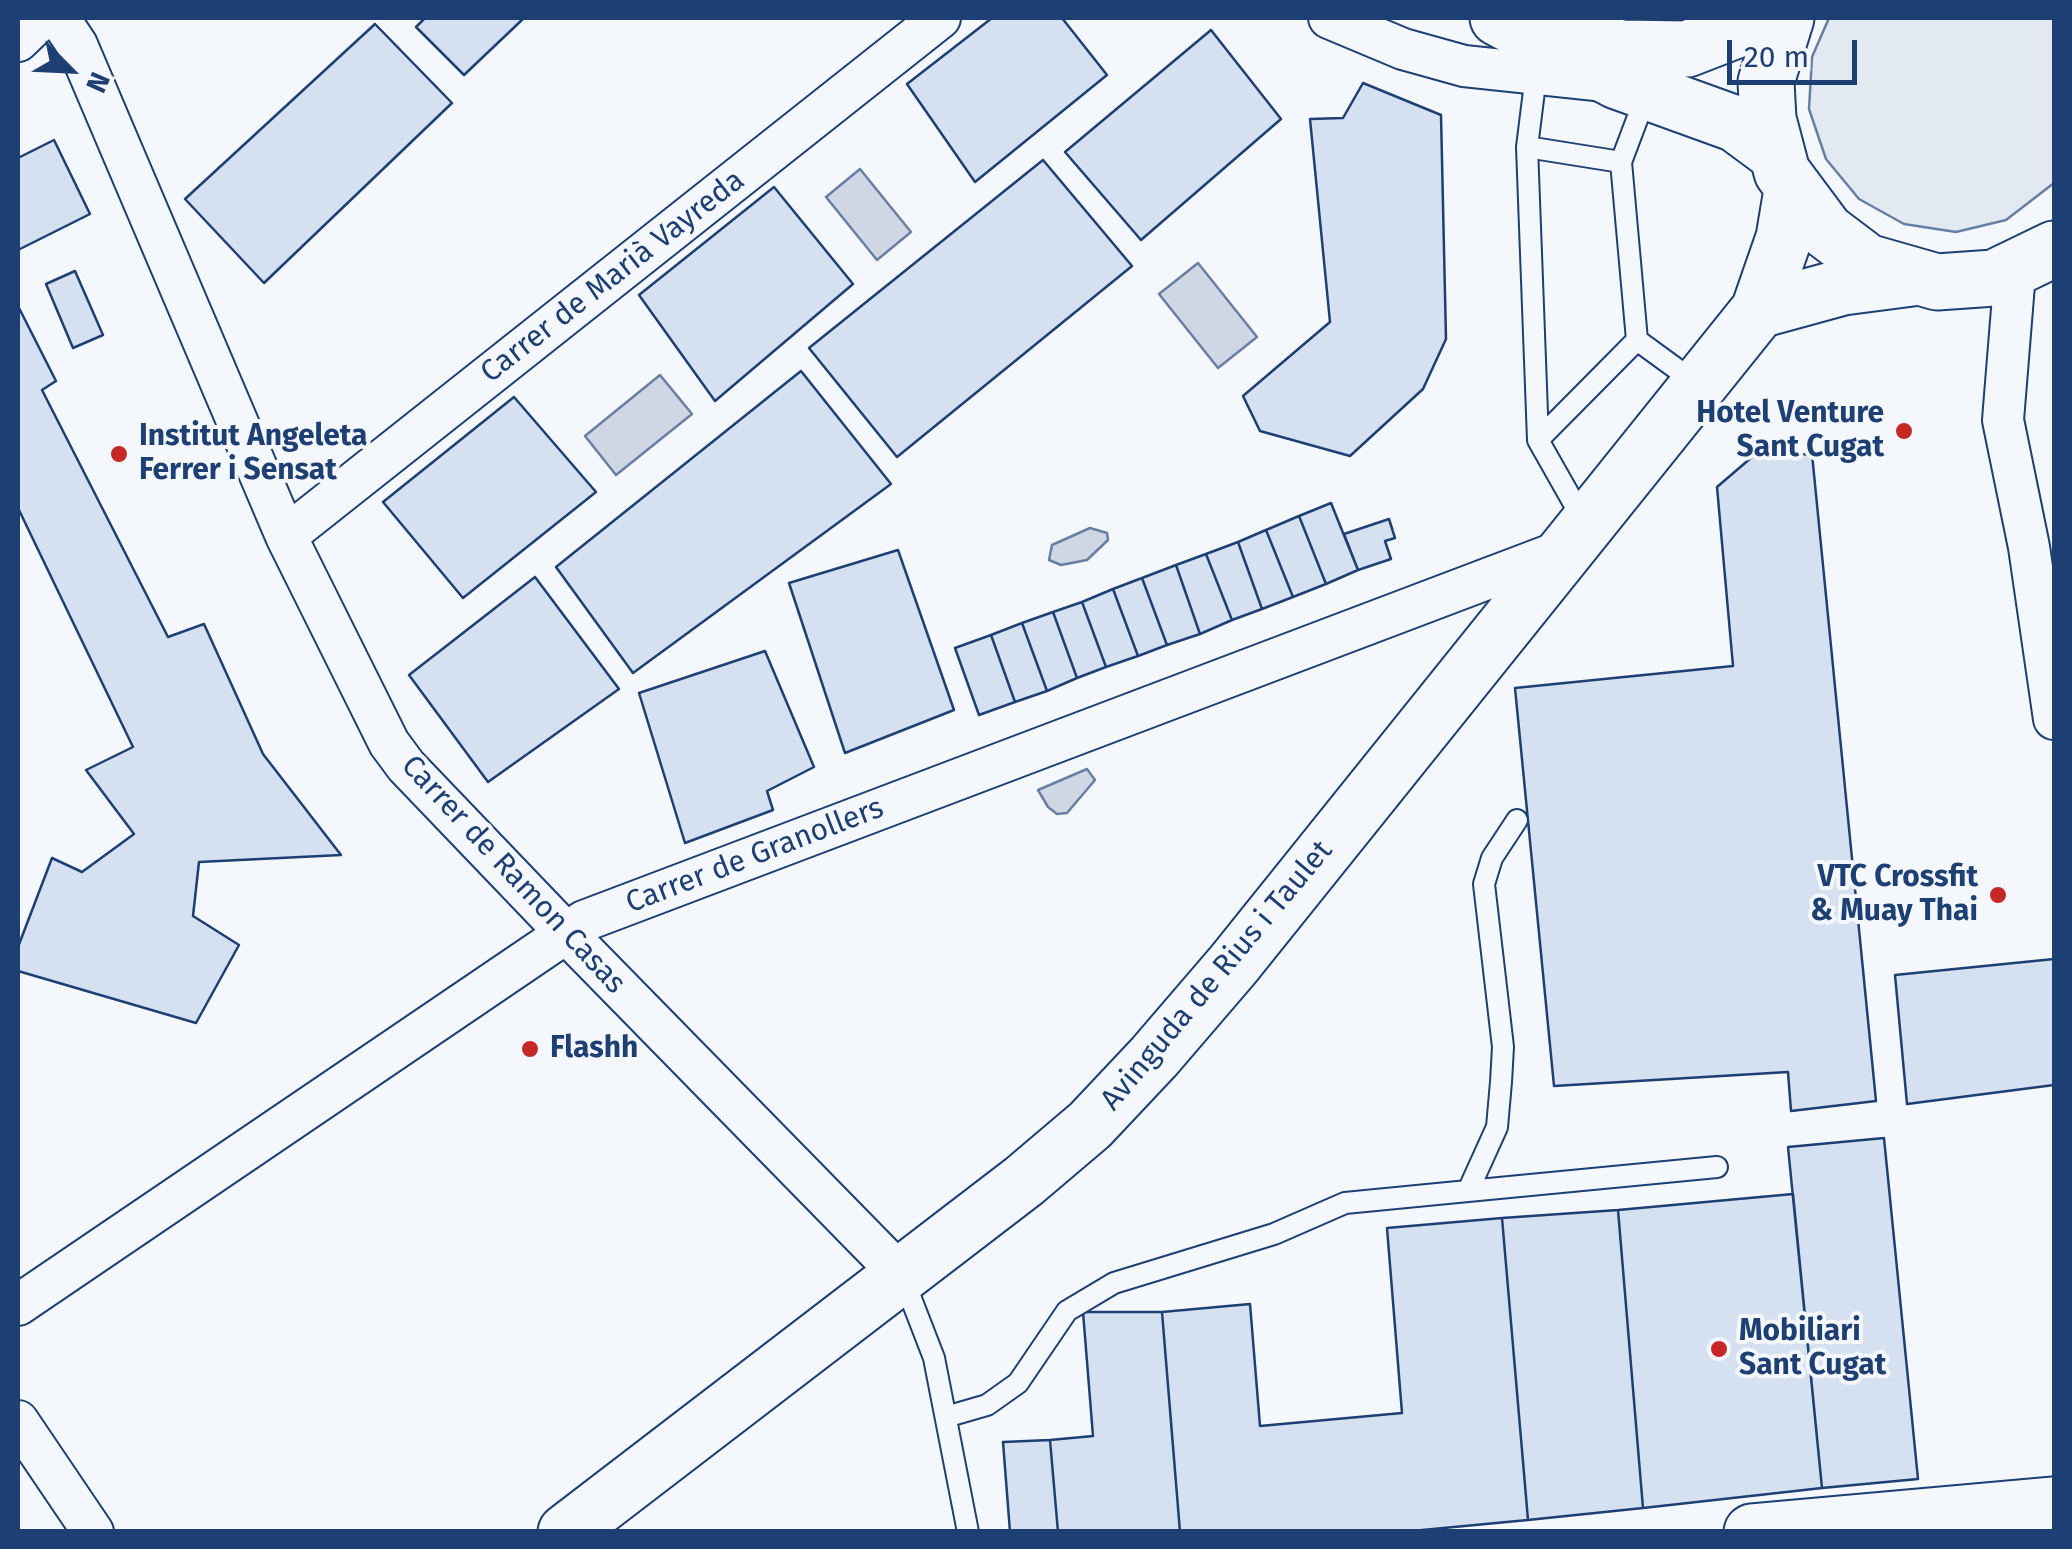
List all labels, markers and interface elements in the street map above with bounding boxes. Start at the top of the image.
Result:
north arrow [20,20,120,120]
scale bar [1732,20,1862,82]
text: 20 m [1744,39,1809,75]
text: N [79,67,117,98]
street label: Carrer de Marià Vayreda [474,163,752,391]
place label: Hotel Venture Sant Cugat [1696,396,1884,466]
place label: Institut Angeleta Ferrer i Sensat [139,419,367,490]
marker: Hotel Venture Sant Cugat [1893,420,1915,442]
marker: Institut Angeleta Ferrer i Sensat [108,443,130,465]
street label: Carrer de Ramon Casas [393,748,633,1002]
street label: Carrer de Granollers [621,790,889,922]
street label: Avinguda de Rius i Taulet [1094,834,1340,1118]
place label: VTC Crossfit & Muay Thai [1810,860,1978,930]
marker: VTC Crossfit & Muay Thai [1987,884,2009,906]
place label: Flashh [550,1031,638,1067]
marker: Flashh [519,1038,541,1060]
place label: Mobiliari Sant Cugat [1739,1314,1886,1384]
marker: Mobiliari Sant Cugat [1708,1338,1730,1360]

